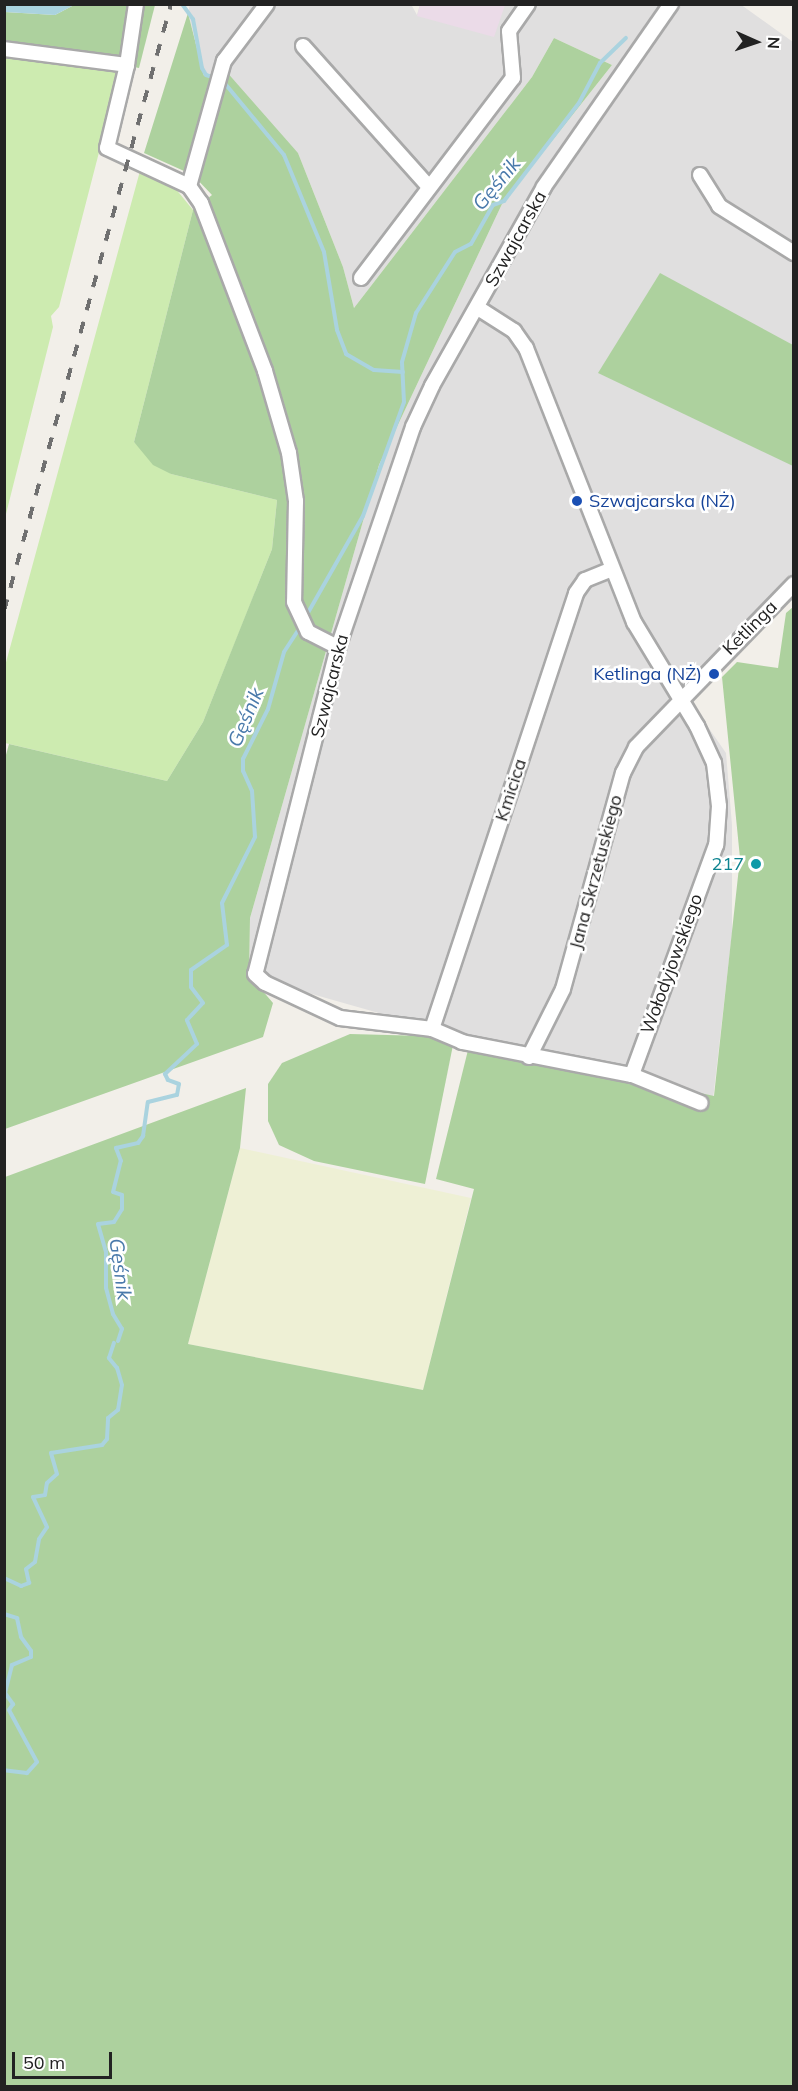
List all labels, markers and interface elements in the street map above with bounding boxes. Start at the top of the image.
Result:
north arrow [726,12,786,72]
text: N [764,36,784,50]
water label: Gęśnik [467,151,525,215]
street label: Szwajcarska [481,187,551,291]
place label: Szwajcarska (NŻ) [589,490,736,512]
marker: Szwajcarska (NŻ) [570,494,584,508]
street label: Ketlinga [718,596,782,660]
street label: Szwajcarska [307,632,353,740]
place label: Ketlinga (NŻ) [593,663,702,685]
marker: Ketlinga (NŻ) [707,667,721,681]
water label: Gęśnik [222,684,268,750]
street label: Kmicica [491,756,531,824]
street label: Jana Skrzetuskiego [565,792,627,952]
place label: 217 [712,853,744,875]
marker: 217 [749,857,763,871]
street label: Wołodyjowskiego [637,891,707,1037]
water label: Gęśnik [105,1237,137,1301]
scale bar [15,2040,116,2078]
text: 50 m [23,2051,65,2074]

